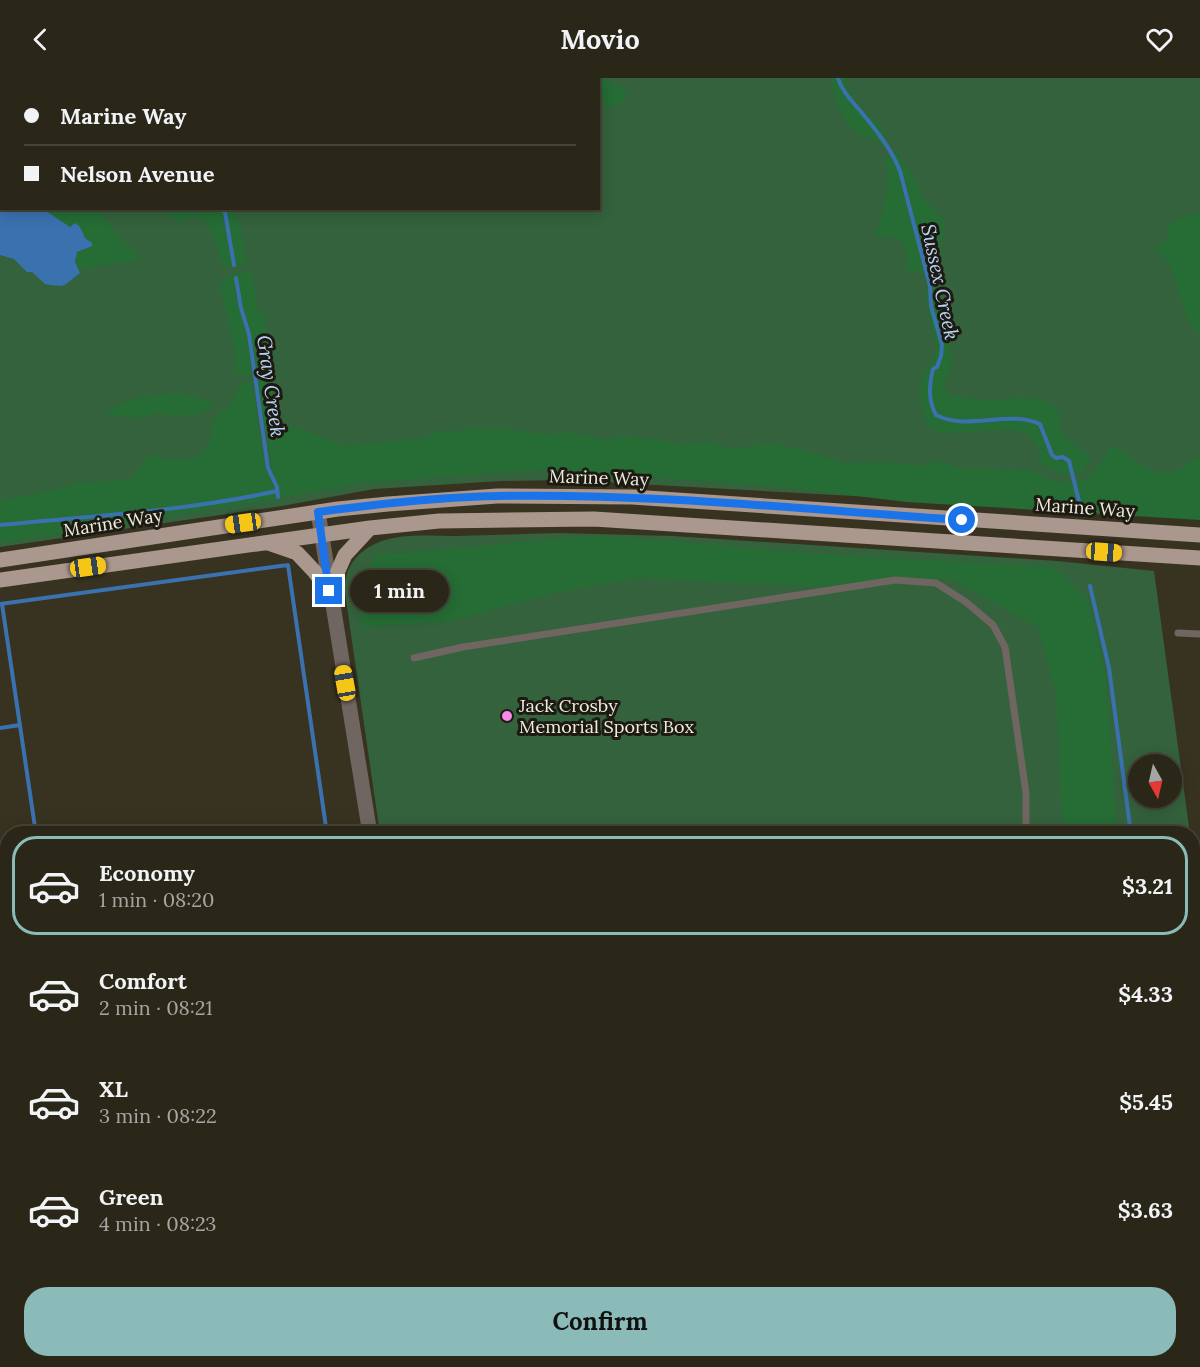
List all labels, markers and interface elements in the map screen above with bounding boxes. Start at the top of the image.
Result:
text: Movio [560,22,640,56]
icon: back [24,23,57,56]
icon: heart [1143,23,1176,56]
text: Marine Way [60,102,186,130]
text: Nelson Avenue [60,160,214,188]
water label: Sussex Creek [916,222,965,342]
water label: Gray Creek [252,333,291,438]
street label: Marine Way [549,464,650,491]
street label: Marine Way [1034,493,1136,522]
street label: Marine Way [62,503,165,542]
route start [948,506,975,533]
car [224,512,262,534]
car [1085,542,1123,562]
car [69,556,107,578]
callout: 1 min [350,570,449,612]
route end [315,577,342,604]
text: 1 min [374,578,425,603]
car [333,664,357,702]
place label: Jack Crosby Memorial Sports Box [518,694,695,738]
marker: Jack Crosby Memorial Sports Box [500,709,514,723]
north arrow [1128,754,1182,808]
map controls [1128,754,1182,808]
icon: car [27,859,81,913]
text: Economy [99,859,195,887]
text: $3.21 [1122,872,1173,900]
text: 1 min · 08:20 [99,887,215,912]
icon: car [27,967,81,1021]
text: Comfort [99,967,187,995]
text: $4.33 [1118,980,1173,1008]
text: 2 min · 08:21 [99,995,213,1020]
icon: car [27,1075,81,1129]
text: XL [99,1075,128,1103]
text: $5.45 [1119,1088,1173,1116]
text: 3 min · 08:22 [99,1103,217,1128]
icon: car [27,1183,81,1237]
text: Green [99,1183,164,1211]
text: $3.63 [1118,1196,1173,1224]
text: 4 min · 08:23 [99,1211,217,1236]
button: Confirm [24,1287,1176,1356]

